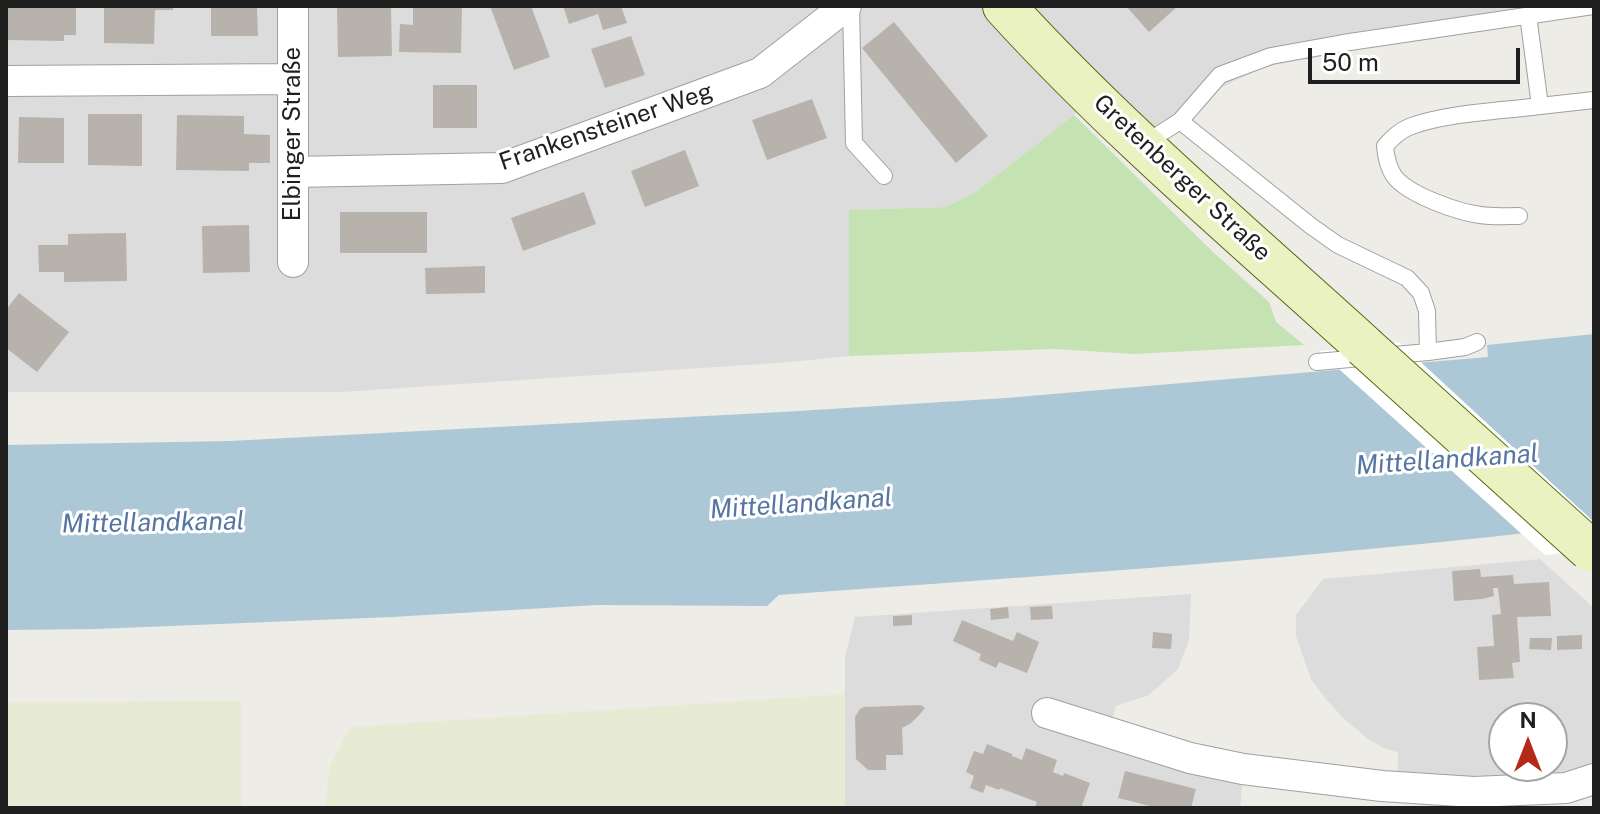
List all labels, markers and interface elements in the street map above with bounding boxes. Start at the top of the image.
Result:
scale bar [1312,32,1524,82]
street label: Elbinger Straße [279,47,307,221]
text: 50 m [1322,48,1379,76]
street label: Frankensteiner Weg [495,77,717,177]
street label: Gretenberger Straße [1088,89,1276,267]
water label: Mittellandkanal [1355,438,1539,482]
water label: Mittellandkanal [709,482,893,526]
water label: Mittellandkanal [61,506,245,540]
north arrow [1488,702,1568,782]
text: N [1519,707,1537,733]

